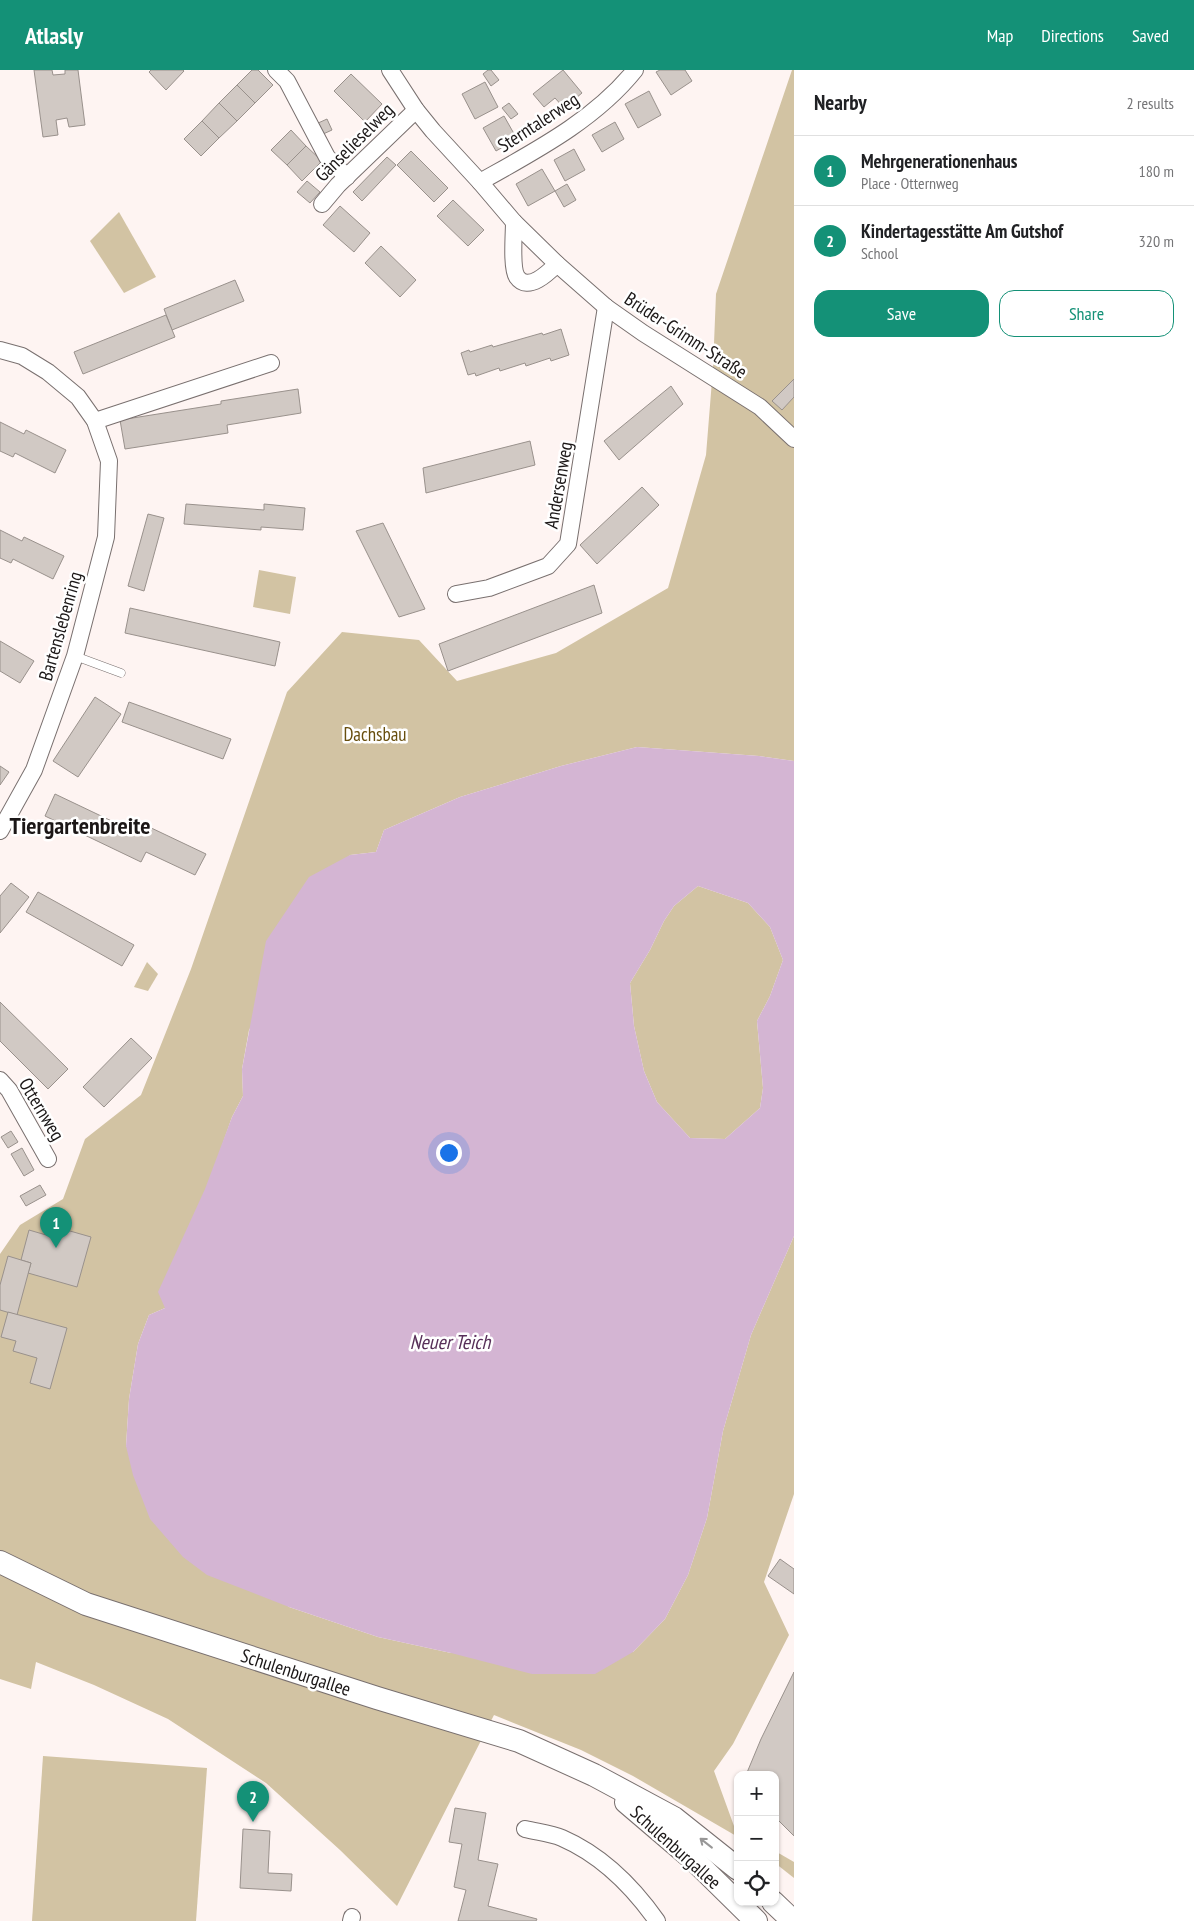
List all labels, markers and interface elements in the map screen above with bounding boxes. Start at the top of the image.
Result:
text: Atlasly [25,20,83,51]
text: Map [987,24,1013,47]
text: Directions [1041,24,1104,47]
text: Saved [1132,24,1169,47]
street label: Sterntalerweg [493,87,583,157]
text: Nearby [814,89,867,116]
text: 2 results [1127,93,1174,113]
street label: Gänselieselweg [310,98,398,186]
text: Mehrgenerationenhaus [861,149,1017,173]
text: 1 [826,161,834,181]
text: 180 m [1139,161,1174,181]
text: Place · Otternweg [861,173,959,193]
text: Kindertagesstätte Am Gutshof [861,219,1063,243]
text: 2 [826,231,834,251]
text: 320 m [1139,231,1174,251]
text: School [861,243,898,263]
street label: Brüder-Grimm-Straße [620,286,752,384]
button: Save [814,290,989,337]
button: Share [999,290,1174,337]
street label: Andersenweg [539,440,577,530]
street label: Bartenslebenring [33,569,87,683]
park label: Dachsbau [343,722,407,746]
district label: Tiergartenbreite [10,810,150,841]
street label: Otternweg [14,1073,70,1145]
your location [436,1140,462,1166]
pin: 1 [40,1207,72,1248]
water label: Neuer Teich [410,1329,491,1355]
street label: Schulenburgallee [238,1643,354,1701]
map controls [734,1771,779,1906]
button: + [734,1771,779,1816]
pin: 2 [237,1781,269,1822]
street label: Schulenburgallee [626,1800,727,1894]
button: − [734,1816,779,1861]
one-way arrow [700,1837,713,1848]
button: locate [734,1861,779,1906]

